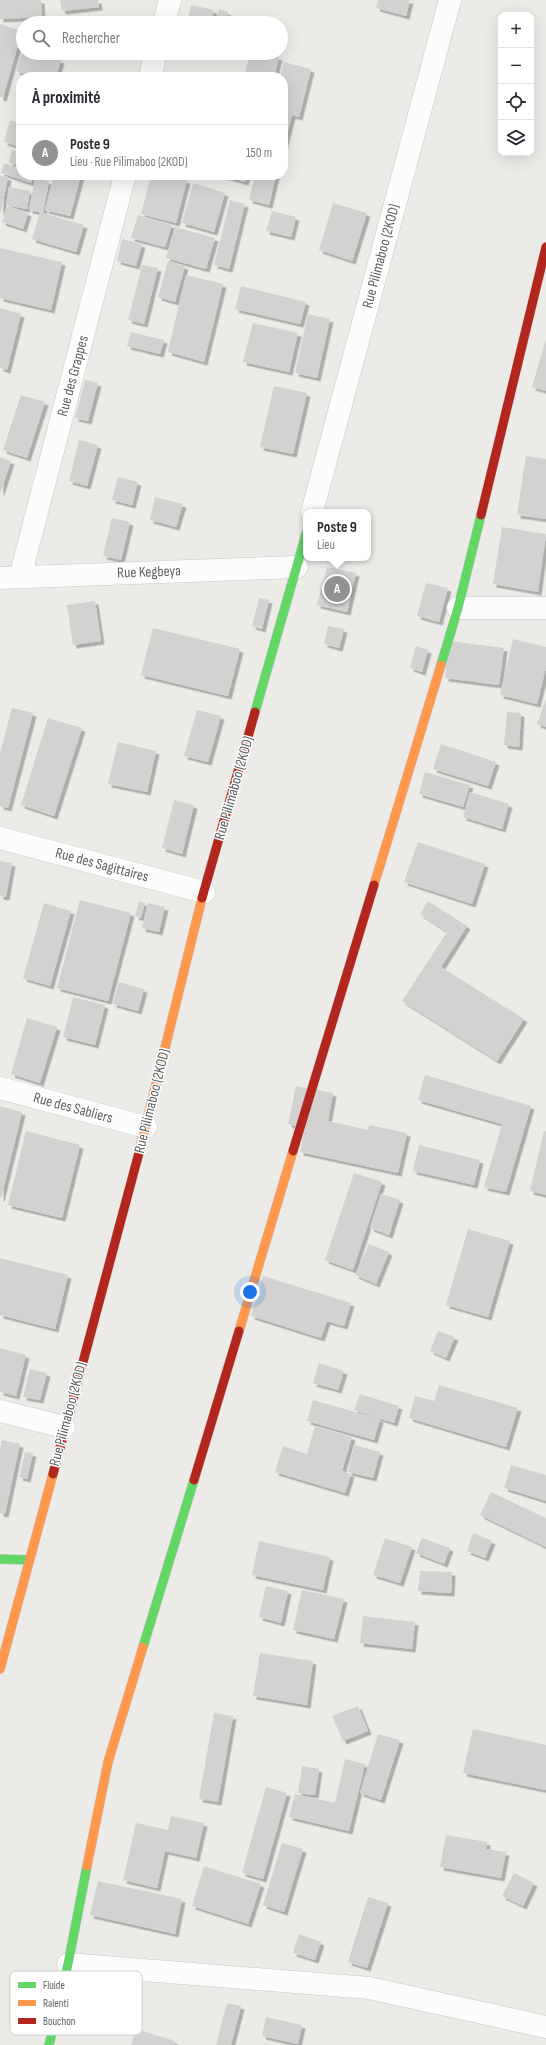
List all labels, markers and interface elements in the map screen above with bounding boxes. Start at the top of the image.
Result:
map controls [498,12,534,156]
button: + [498,12,534,48]
search box [16,16,288,60]
icon: search [30,27,52,49]
text: Rechercher [62,29,120,48]
button: − [498,48,534,84]
button: locate [498,84,534,120]
text: À proximité [32,88,100,108]
button: layers [498,120,534,156]
text: Poste 9 [70,135,110,154]
text: A [42,145,48,161]
text: 150 m [246,145,272,161]
text: Lieu · Rue Pilimaboo (2KOD) [70,154,187,170]
street label: Rue Pilimaboo (2KOD) [358,202,404,310]
street label: Rue des Grappes [53,334,93,418]
popup [303,509,371,561]
text: Poste 9 [317,518,357,537]
text: Lieu [317,537,335,553]
street label: Rue Kegbeya [117,561,181,583]
pin: A [324,574,350,604]
street label: Rue Pilimaboo (2KOD) [210,734,258,842]
street label: Rue des Sagittaires [53,843,151,887]
street label: Rue Pilimaboo (2KOD) [130,1047,174,1155]
street label: Rue des Sabliers [31,1088,115,1128]
your location [240,1282,260,1302]
street label: Rue Pilimaboo (2KOD) [45,1360,91,1468]
legend [10,1971,142,2035]
text: Fluide [43,1979,65,1992]
text: Ralenti [43,1997,69,2010]
text: Bouchon [43,2015,76,2028]

